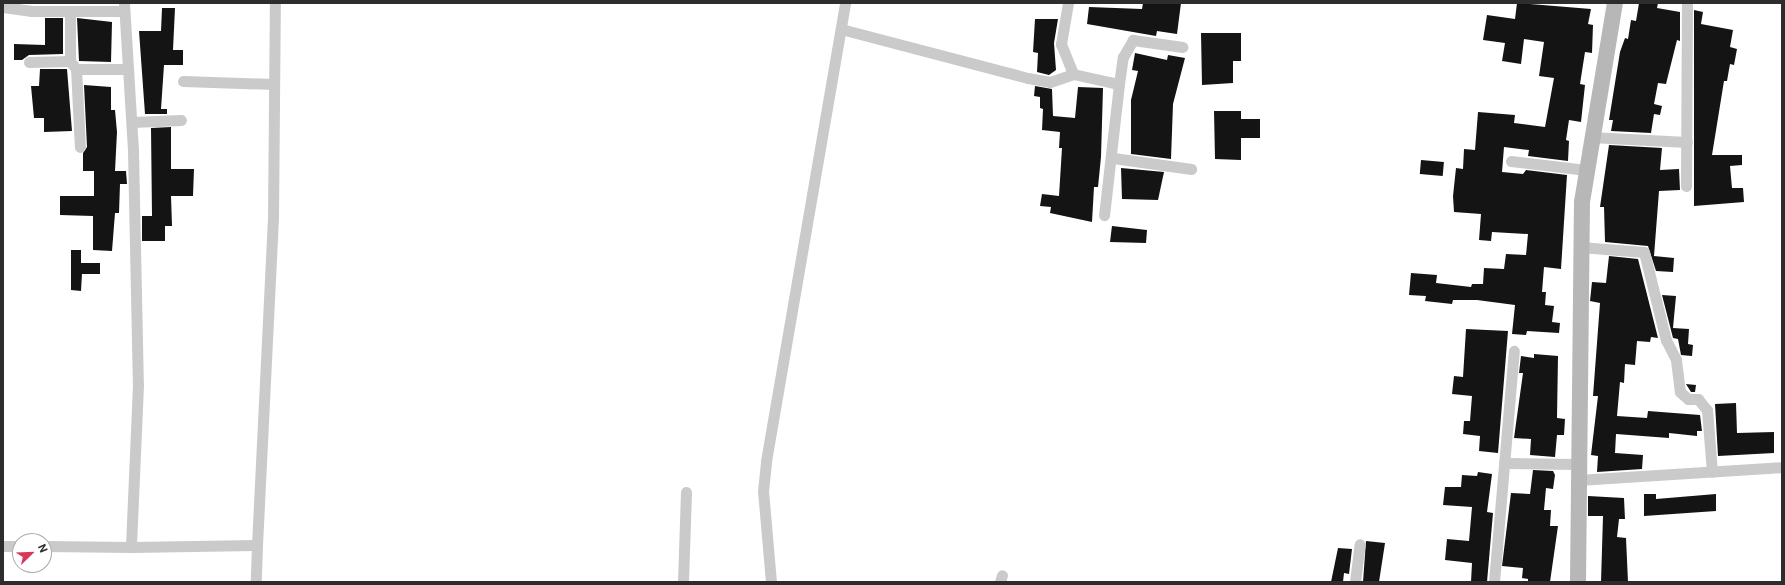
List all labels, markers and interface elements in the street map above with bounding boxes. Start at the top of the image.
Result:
north arrow [12,533,52,573]
text: N [35,542,50,555]

